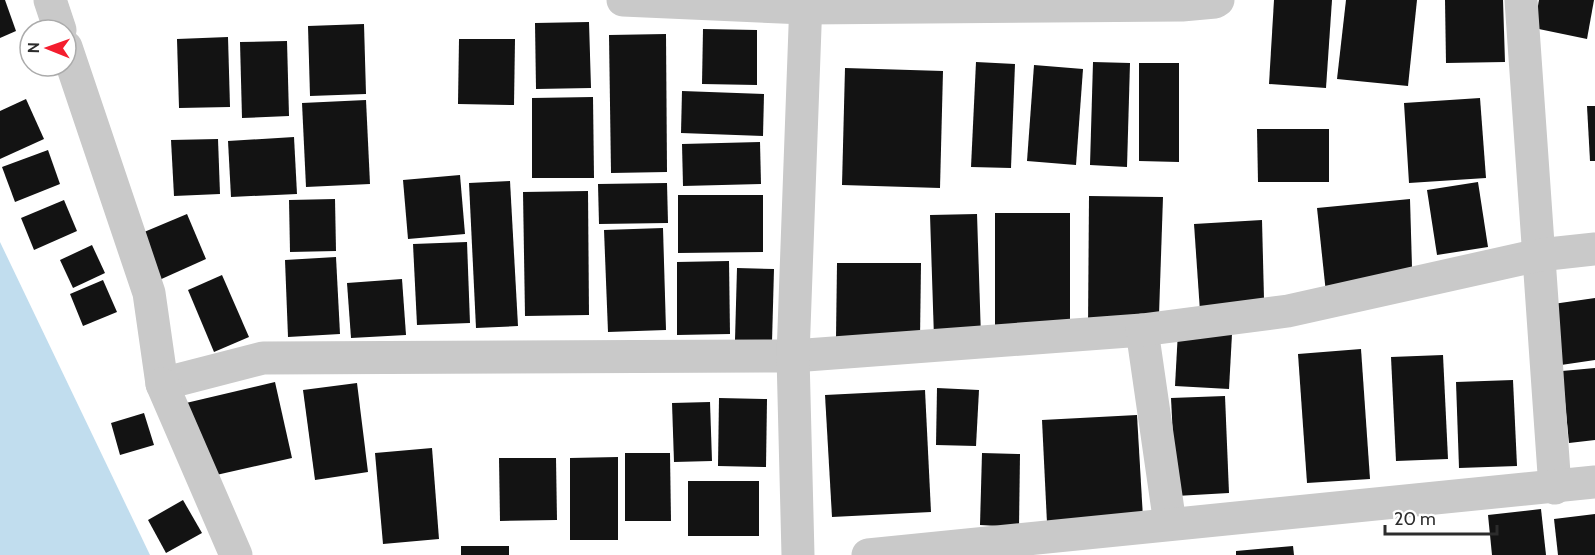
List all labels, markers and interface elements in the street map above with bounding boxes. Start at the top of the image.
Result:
north arrow [18,18,78,78]
text: N [24,42,43,54]
scale bar [1385,498,1498,536]
text: 20 m [1394,508,1436,530]

